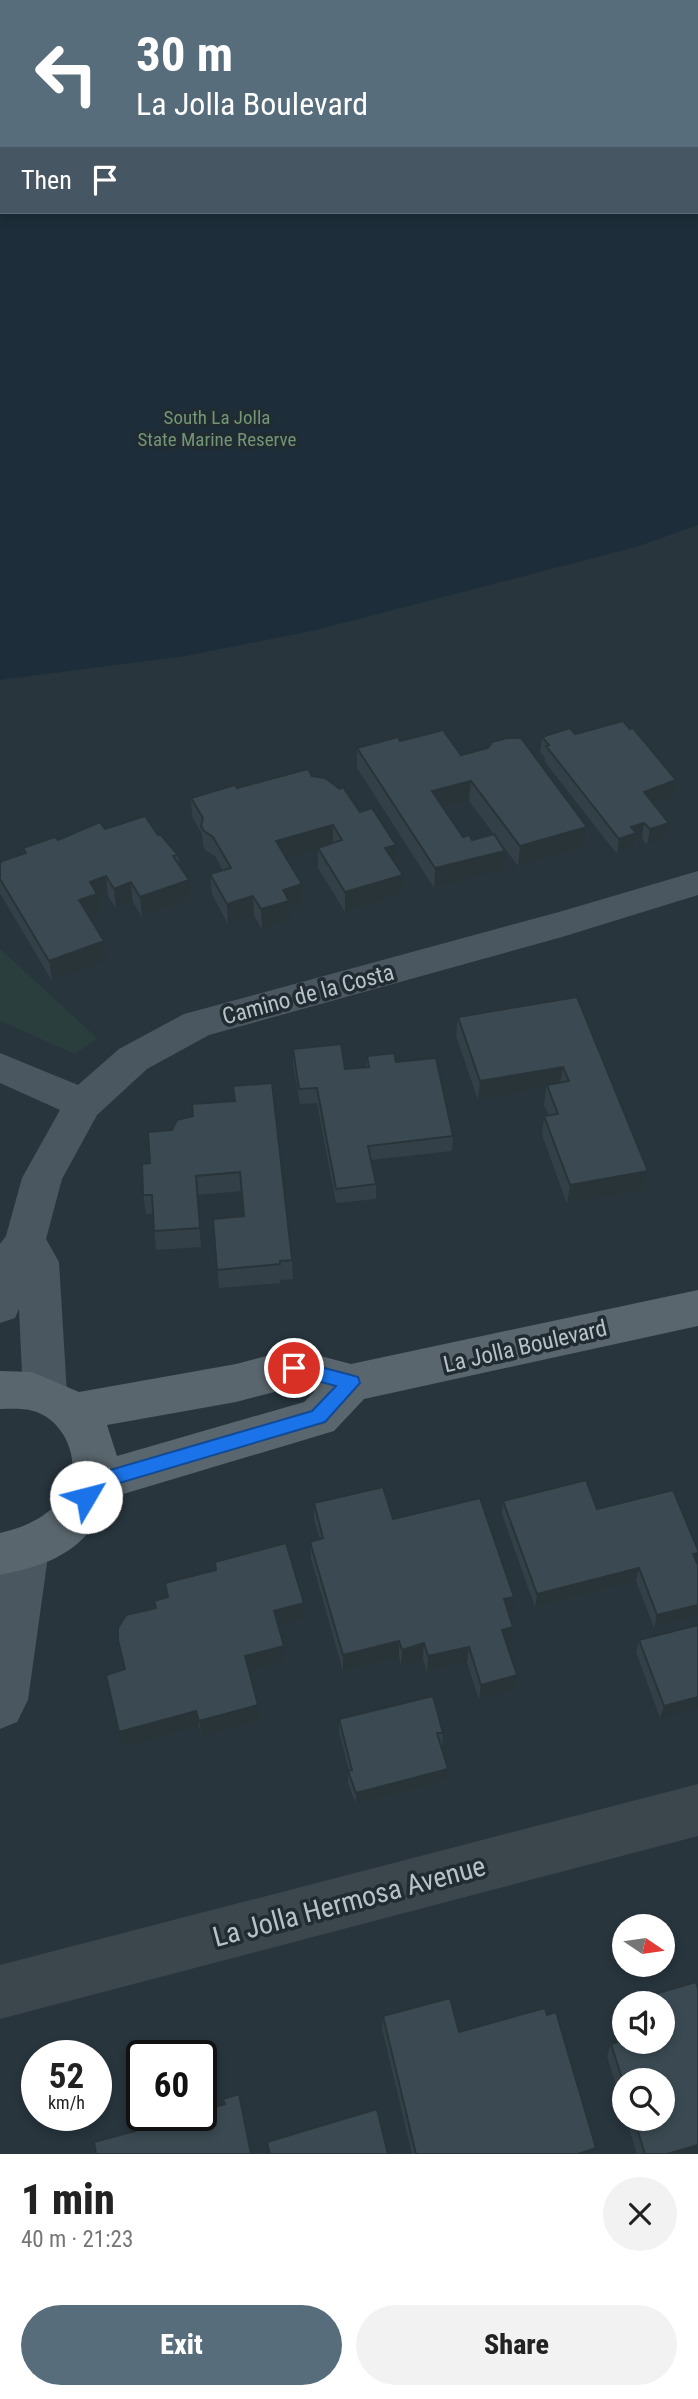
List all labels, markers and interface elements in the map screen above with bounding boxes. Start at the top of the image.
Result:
text: 30 m [136,26,233,83]
icon: left [21,28,112,119]
text: La Jolla Boulevard [136,85,368,123]
icon: arrive [86,161,124,199]
text: Then [21,165,72,195]
park label: South La Jolla State Marine Reserve [138,406,297,451]
street label: Camino de la Costa [219,959,397,1030]
street label: La Jolla Boulevard [441,1315,609,1378]
pin [264,1338,324,1398]
icon: arrive [275,1349,313,1387]
position arrow [49,1460,123,1534]
street label: La Jolla Hermosa Avenue [209,1849,489,1954]
north arrow [612,1914,676,1978]
map controls [612,1914,675,2131]
button: sound [612,1991,675,2054]
speed limit sign: 60 [126,2040,217,2131]
text: 52 [49,2056,84,2097]
button: search [612,2068,675,2131]
text: km/h [48,2092,85,2113]
text: 1 min [21,2175,115,2224]
button: close [603,2177,677,2251]
text: 40 m · 21:23 [21,2226,133,2253]
button: Exit [21,2305,342,2385]
button: Share [356,2305,677,2385]

